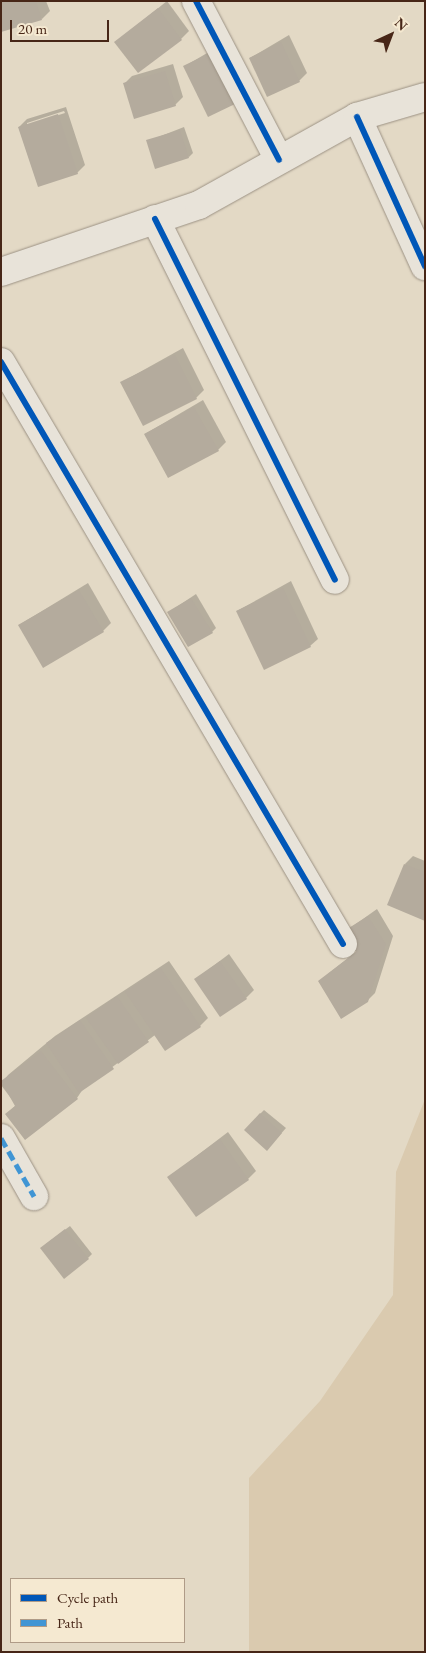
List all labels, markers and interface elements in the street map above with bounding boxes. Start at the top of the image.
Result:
scale bar [12,10,111,42]
north arrow [366,10,416,60]
text: N [391,14,412,34]
text: 20 m [18,19,47,38]
legend [10,1578,185,1643]
text: Cycle path [57,1588,118,1607]
text: Path [57,1613,83,1632]

